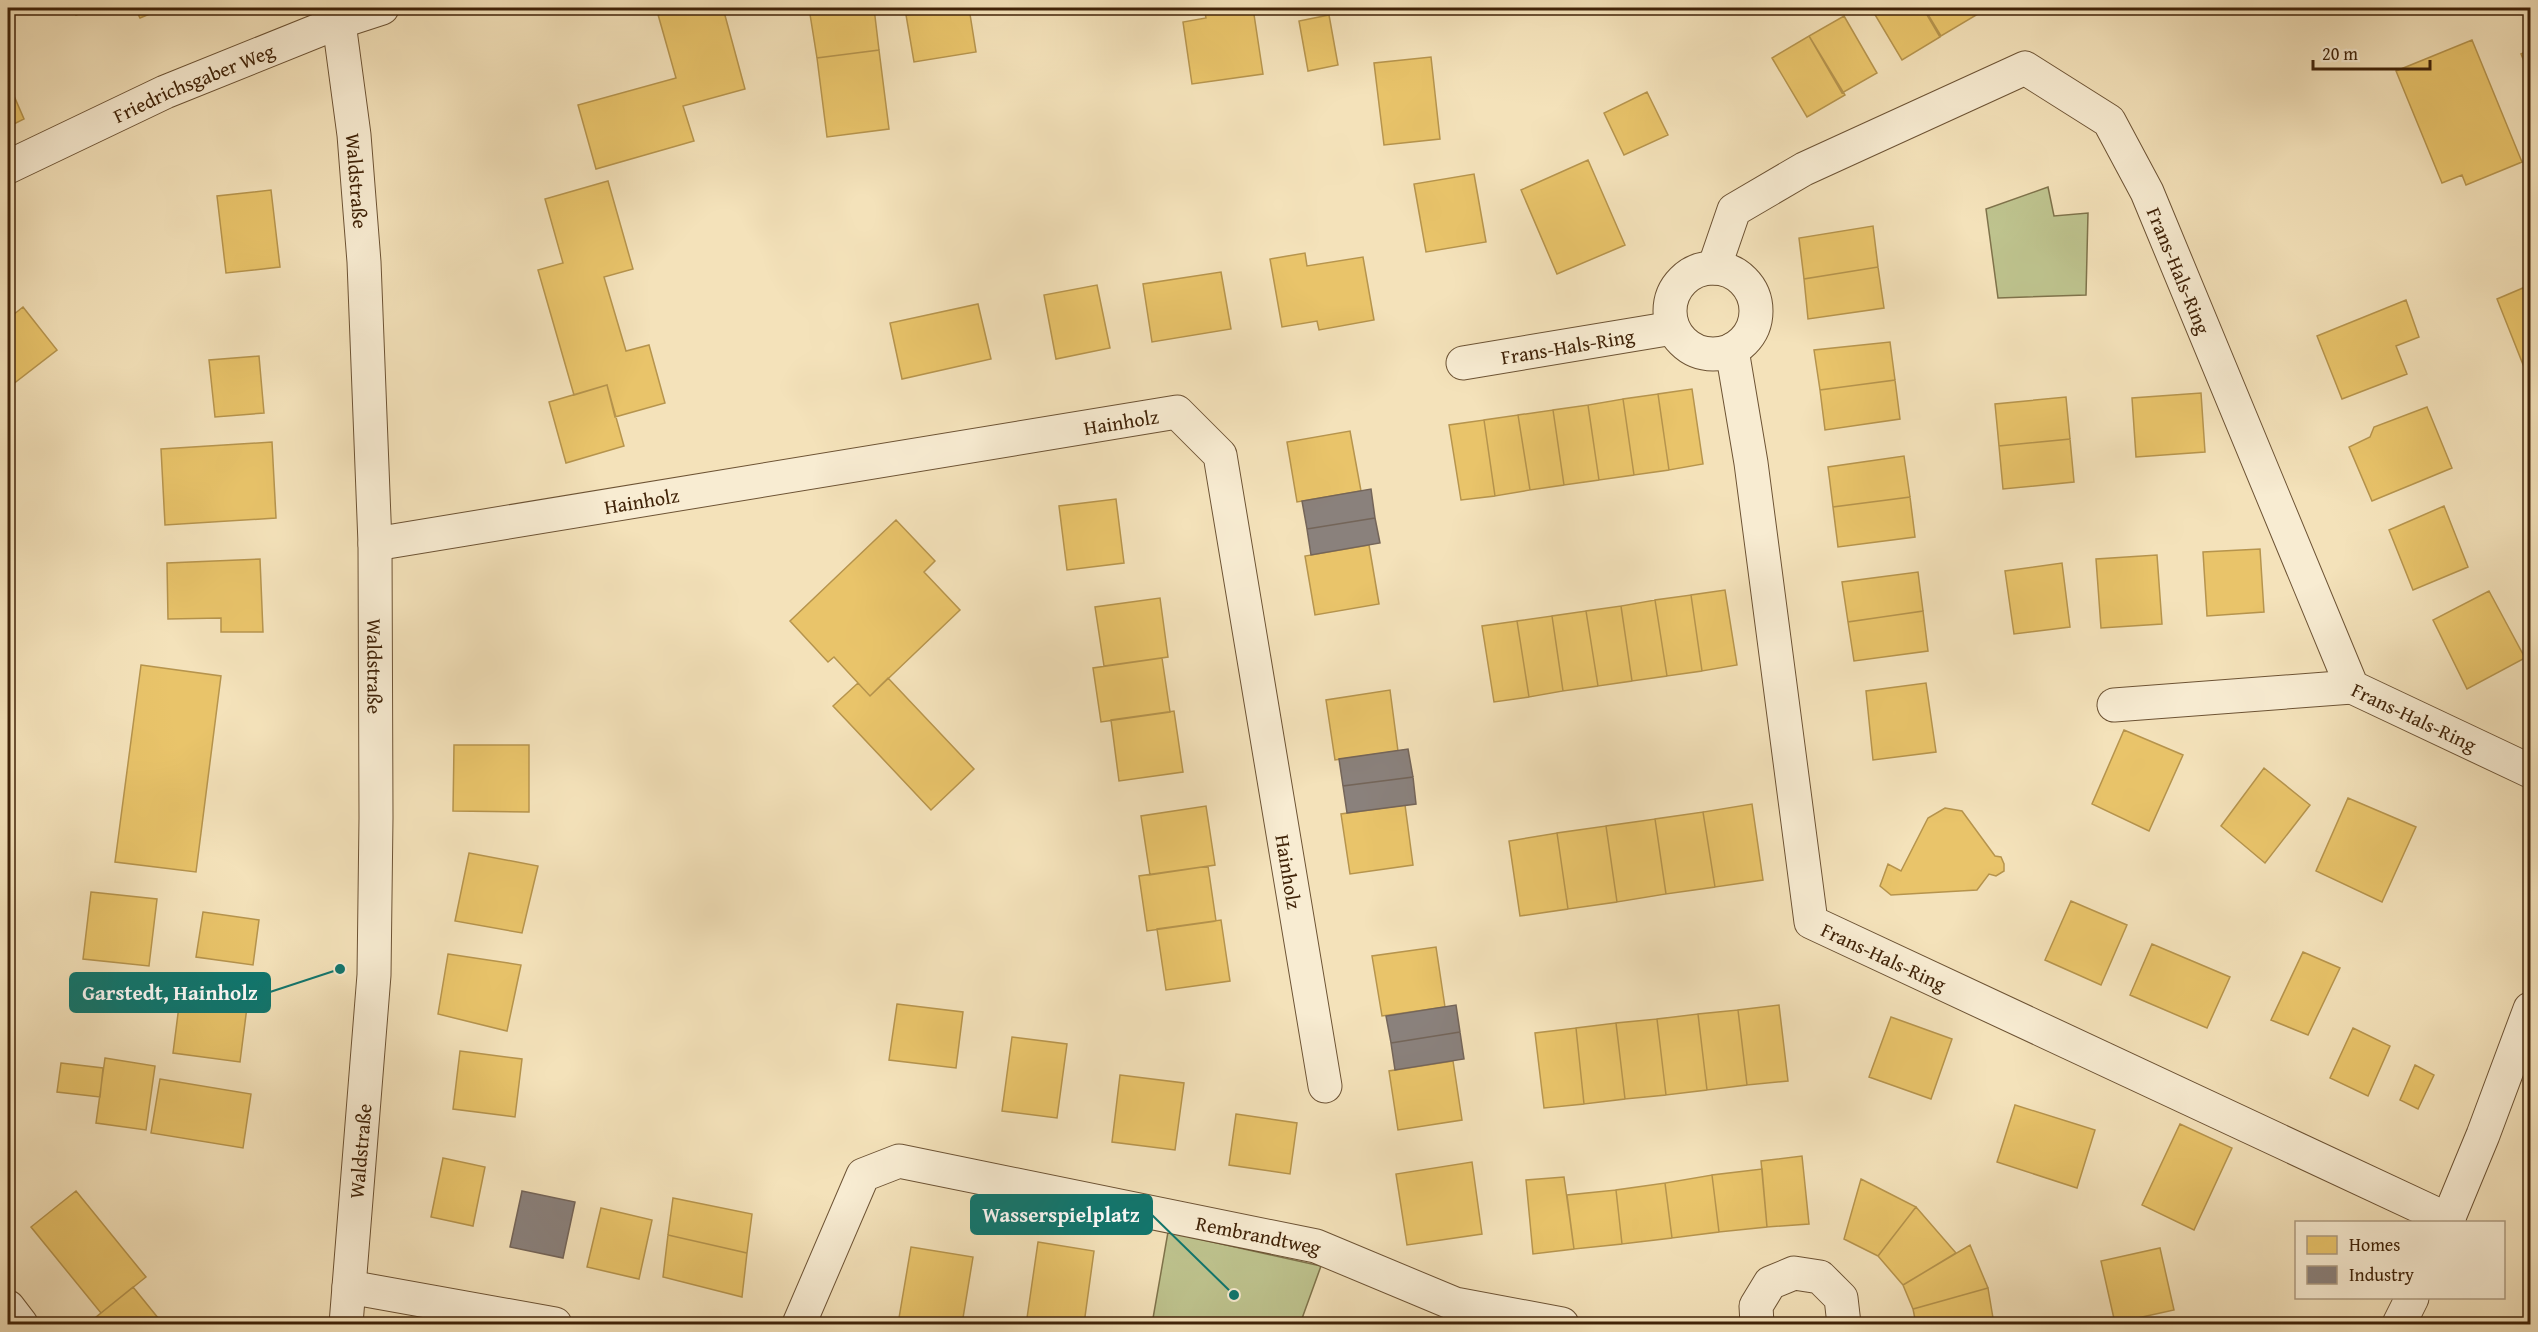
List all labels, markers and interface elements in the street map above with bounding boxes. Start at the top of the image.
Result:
scale bar [2313,33,2430,71]
street label: Friedrichsgaber Weg [108,35,278,129]
text: 20 m [2322,40,2358,67]
street label: Waldstraße [339,132,376,230]
street label: Frans-Hals-Ring [2140,202,2219,338]
street label: Frans-Hals-Ring [1499,320,1636,371]
street label: Hainholz [1081,401,1161,442]
street label: Hainholz [602,480,681,521]
street label: Waldstraße [361,618,390,714]
street label: Frans-Hals-Ring [2347,675,2482,758]
street label: Hainholz [1269,832,1310,911]
street label: Frans-Hals-Ring [1817,914,1951,998]
callout: Garstedt, Hainholz [70,973,270,1012]
text: Garstedt, Hainholz [82,977,258,1008]
street label: Waldstraße [341,1102,379,1200]
callout: Wasserspielplatz [971,1195,1152,1234]
text: Wasserspielplatz [982,1199,1140,1230]
street label: Rembrandtweg [1194,1207,1326,1261]
legend [2295,1221,2505,1299]
text: Homes [2349,1231,2400,1258]
text: Industry [2349,1261,2414,1288]

